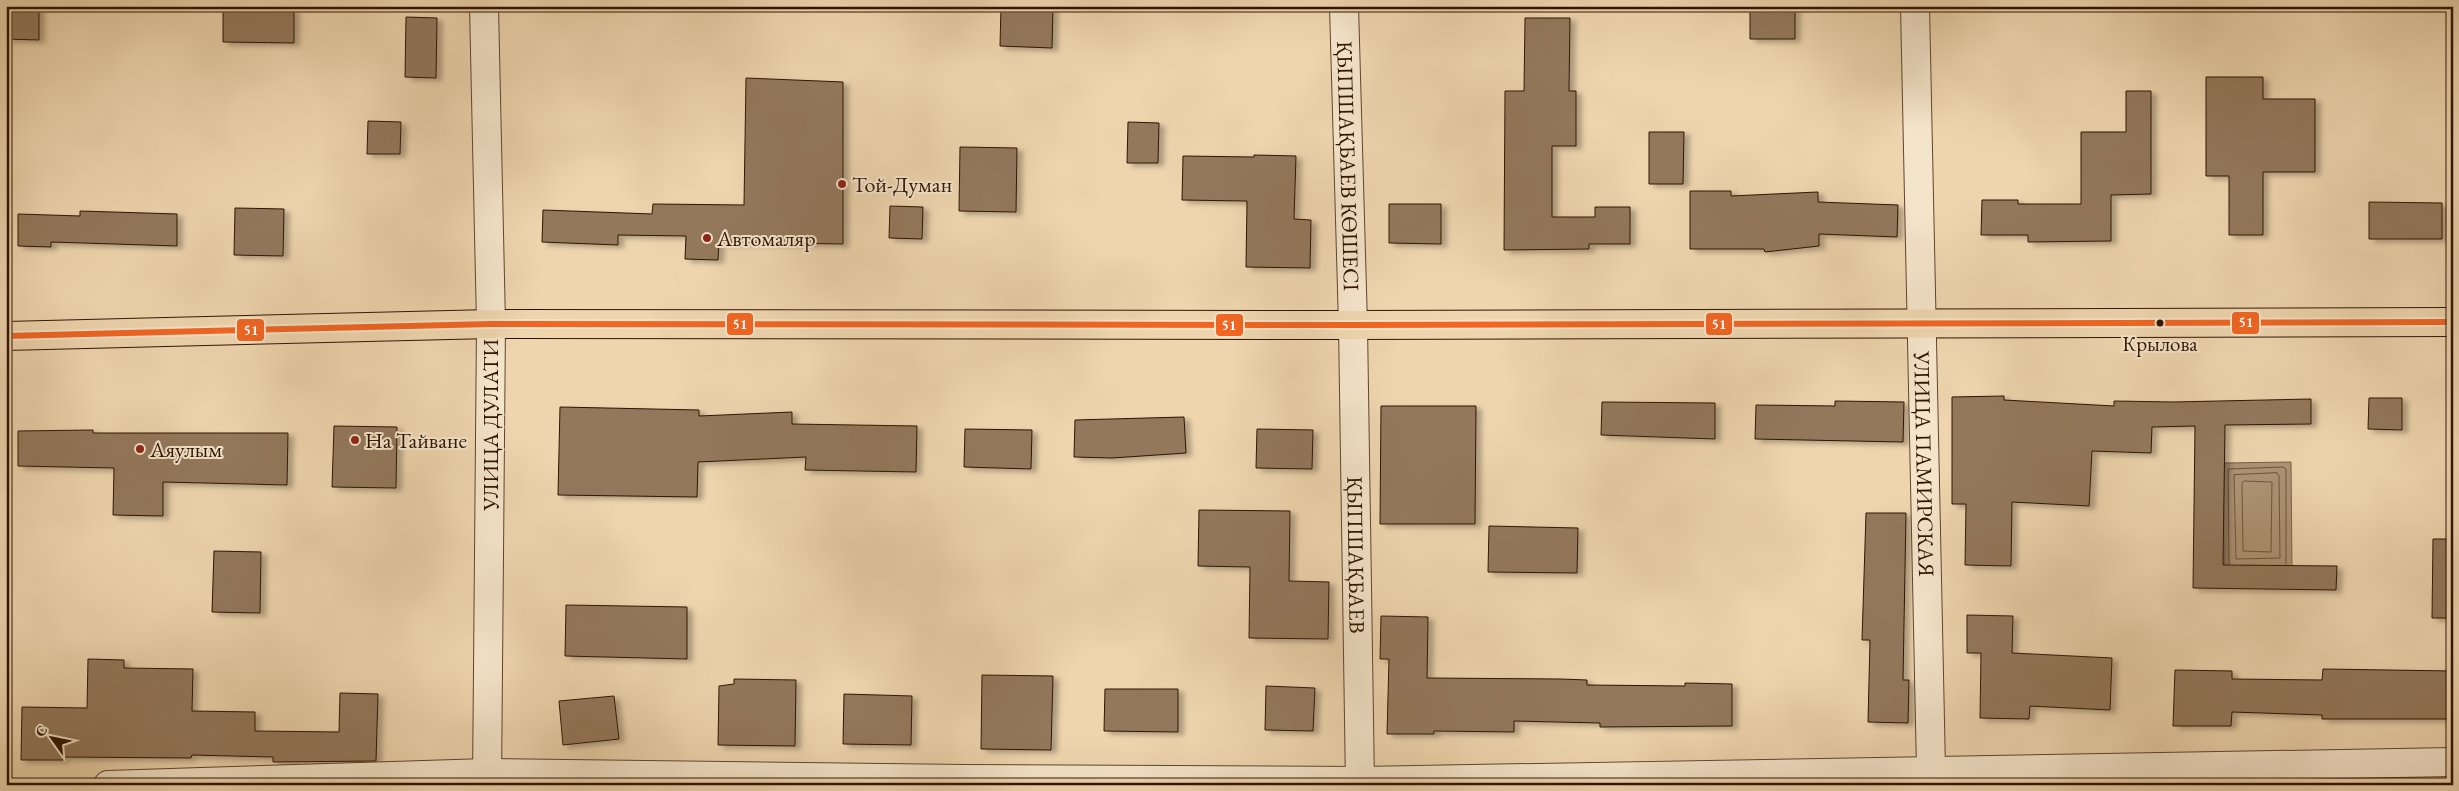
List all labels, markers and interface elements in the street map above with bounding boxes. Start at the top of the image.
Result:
street label: ҚЫПШАҚБАЕВ КӨШЕСІ [1330,40,1367,292]
place label: Той-Думан [852,170,952,199]
marker: Той-Думан [836,178,848,190]
place label: Автомаляр [716,224,816,253]
marker: Автомаляр [701,232,713,244]
line badge: 51 [2231,311,2260,335]
line badge: 51 [726,312,754,336]
line badge: 51 [1705,312,1733,336]
line badge: 51 [1215,313,1244,337]
text: 51 [2239,313,2253,331]
text: 51 [733,315,747,333]
text: 51 [1712,315,1726,333]
text: 51 [1222,316,1236,334]
line badge: 51 [236,318,265,342]
marker: Крылова [2155,318,2165,328]
text: 51 [244,321,258,339]
place label: Крылова [2122,330,2198,357]
street label: УЛИЦА ДУЛАТИ [476,339,505,512]
street label: УЛИЦА ПАМИРСКАЯ [1908,350,1941,577]
place label: На Тайване [365,426,467,455]
marker: На Тайване [349,434,361,446]
place label: Аяулым [149,435,222,464]
marker: Аяулым [134,443,146,455]
street label: ҚЫПШАҚБАЕВ [1341,476,1372,634]
north arrow [28,714,78,764]
text: С [31,722,51,740]

